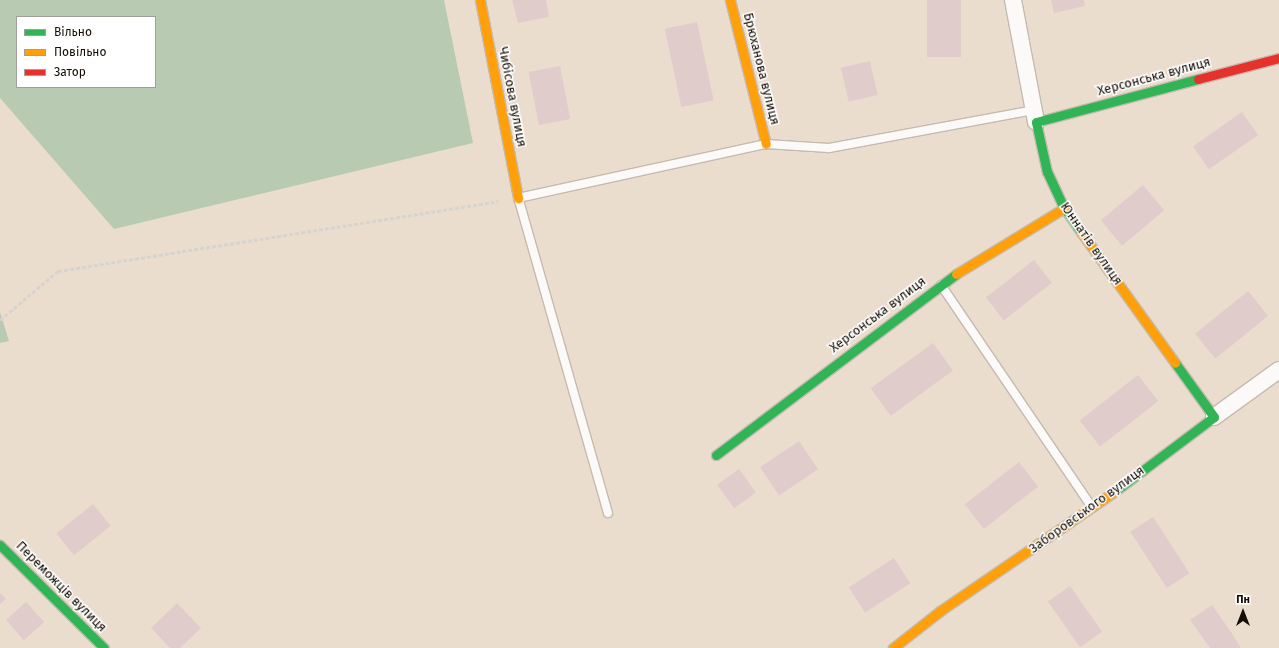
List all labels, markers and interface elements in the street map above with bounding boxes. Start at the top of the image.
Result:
street label: Брюханова вулиця [740,11,782,127]
legend [16,16,156,88]
text: Вільно [54,25,92,39]
text: Повільно [54,45,107,59]
street label: Чибісова вулиця [495,46,529,148]
street label: Херсонська вулиця [1096,54,1212,100]
text: Затор [54,65,86,79]
street label: Юннатів вулиця [1057,200,1125,288]
street label: Херсонська вулиця [827,274,929,356]
street label: Заборовського вулиця [1026,463,1148,557]
street label: Переможців вулиця [12,538,110,636]
north arrow [1223,592,1263,632]
text: Пн [1236,593,1250,606]

